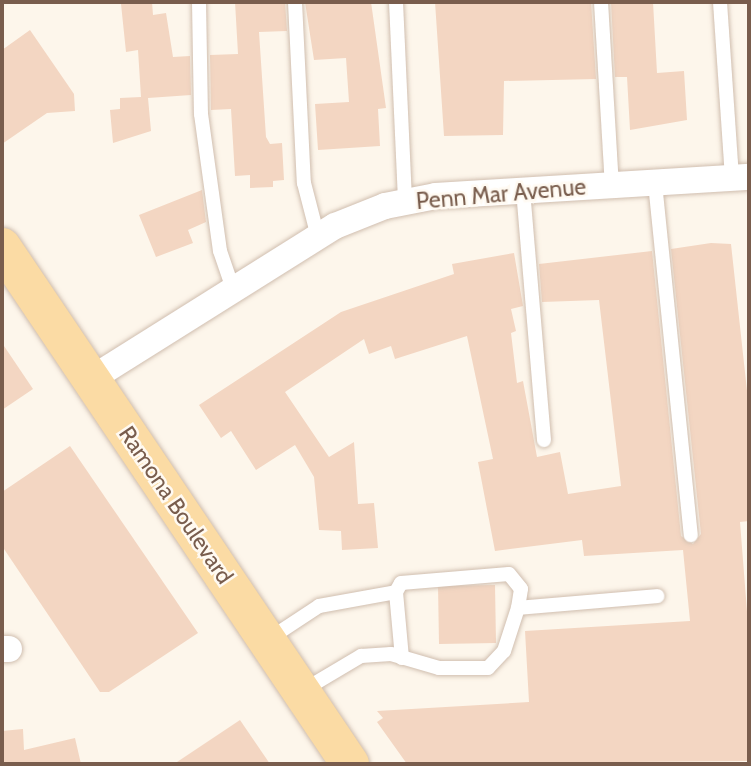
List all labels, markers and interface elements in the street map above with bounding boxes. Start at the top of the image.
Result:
street label: Penn Mar Avenue [415,173,587,215]
street label: Ramona Boulevard [113,421,239,589]

